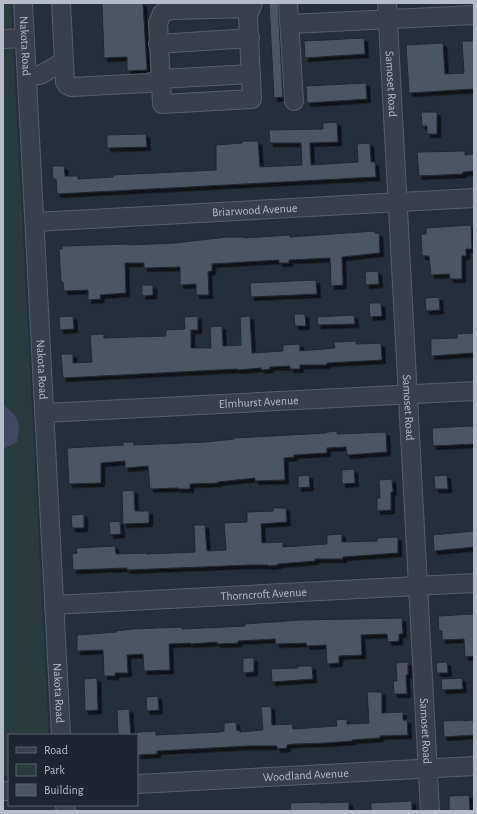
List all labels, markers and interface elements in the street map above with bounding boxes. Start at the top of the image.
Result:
street label: Nakota Road [18,16,33,76]
street label: Samoset Road [384,51,399,117]
street label: Briarwood Avenue [212,202,298,218]
street label: Nakota Road [34,339,50,400]
street label: Samoset Road [401,374,416,441]
street label: Elmhurst Avenue [219,394,299,410]
street label: Thorncroft Avenue [220,586,307,602]
street label: Nakota Road [51,663,66,723]
street label: Samoset Road [418,698,433,764]
legend [8,734,138,806]
text: Road [44,744,68,756]
text: Park [44,764,65,776]
street label: Woodland Avenue [262,767,349,783]
text: Building [44,784,84,796]

